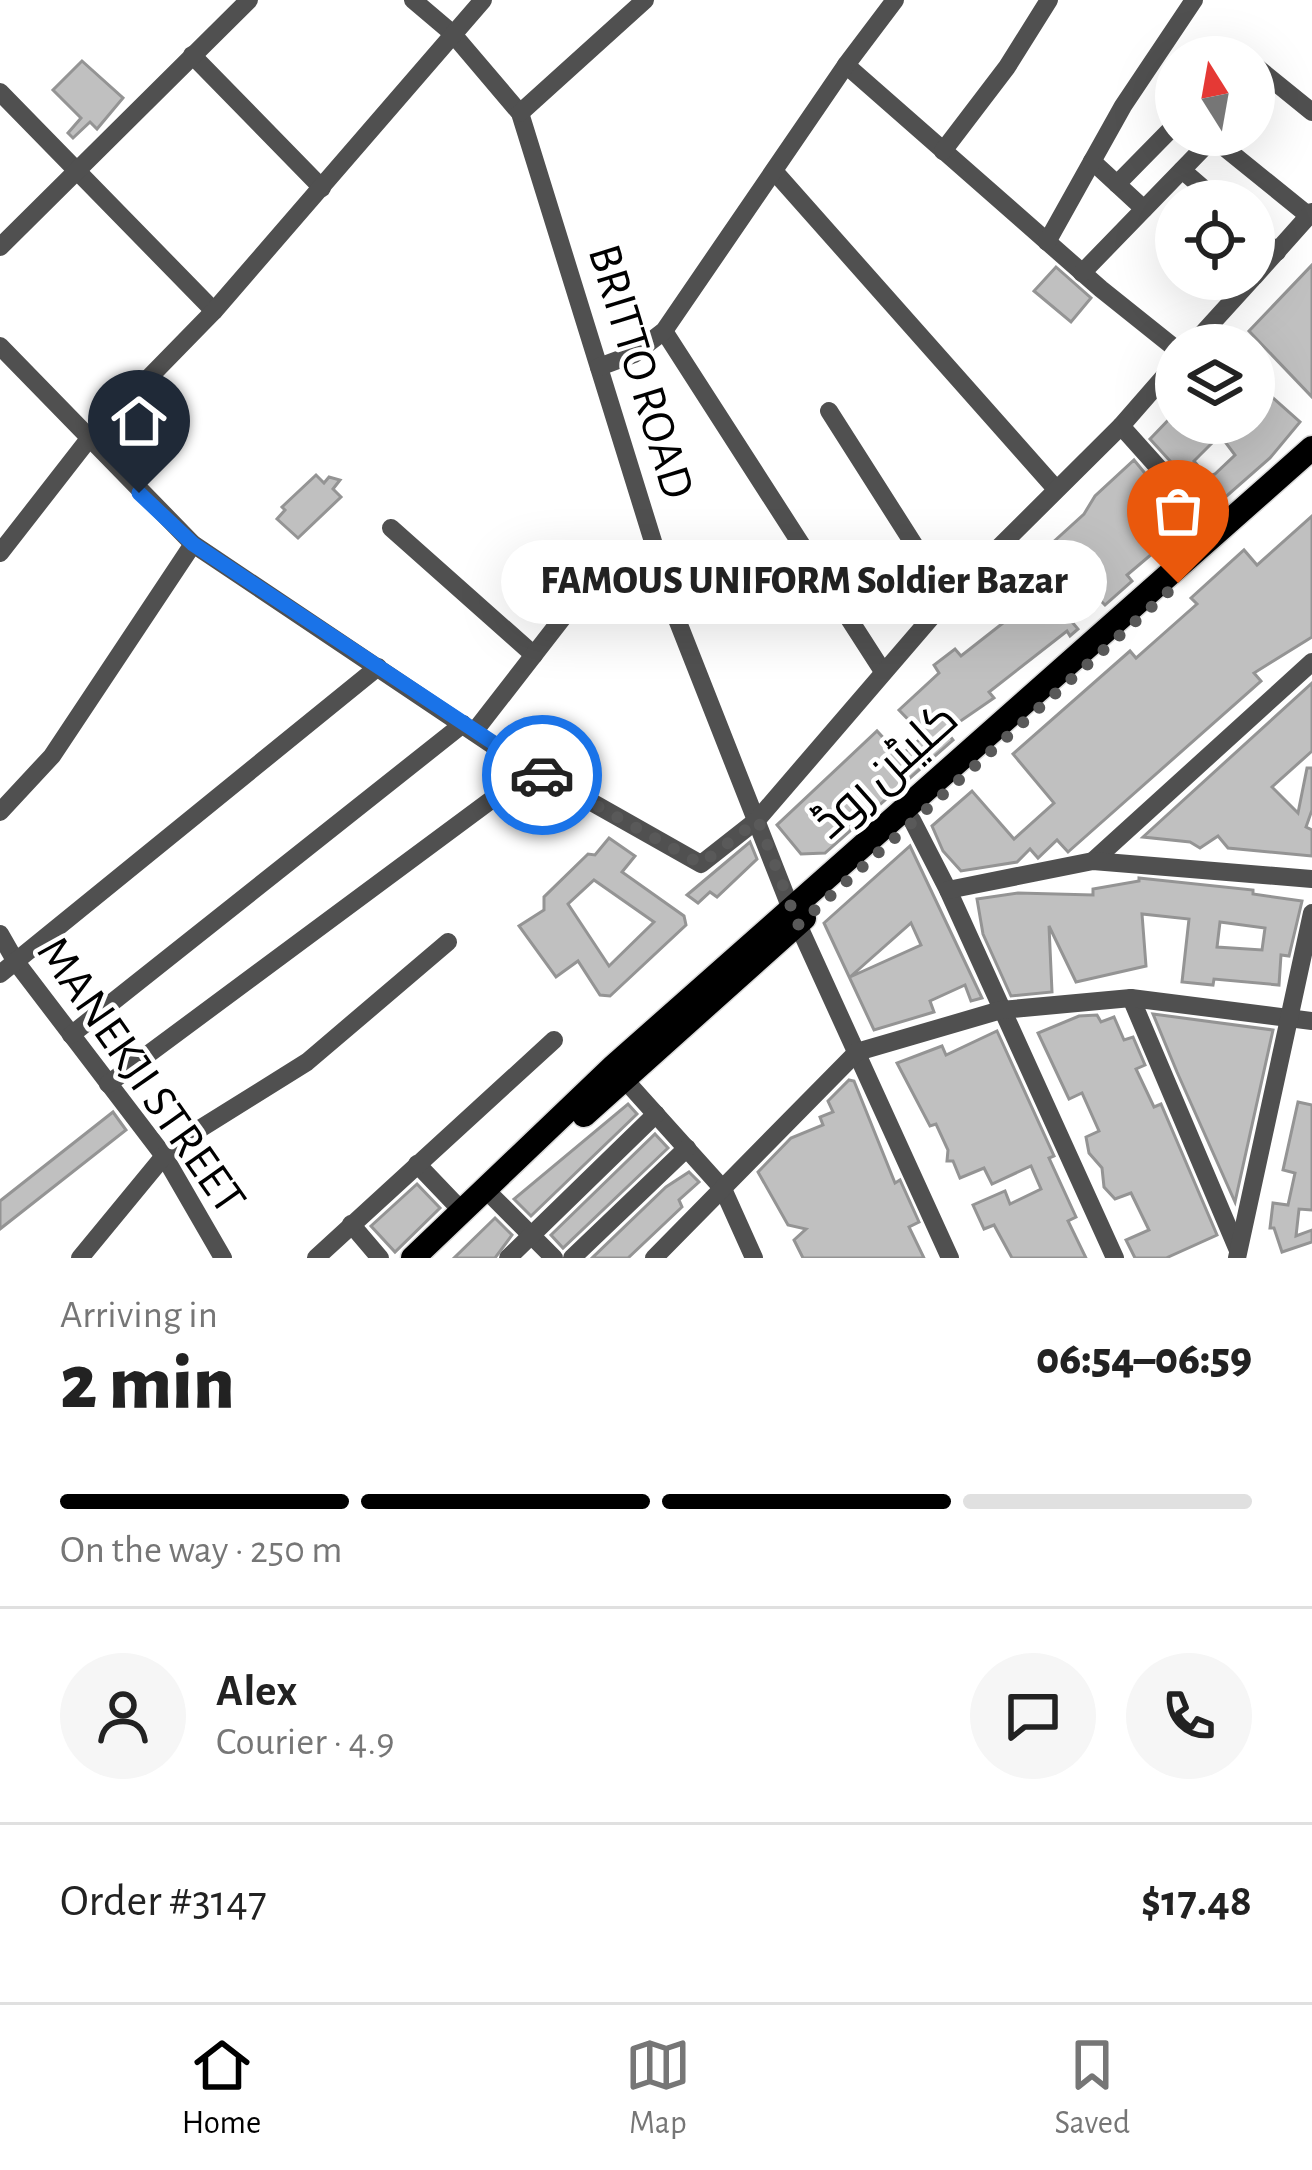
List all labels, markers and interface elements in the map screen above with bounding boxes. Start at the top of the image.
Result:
north arrow [1155,36,1275,156]
map controls [1155,36,1275,444]
button: locate [1155,180,1275,300]
street label: BRITTO ROAD [579,239,702,505]
button: layers [1155,324,1275,444]
pin [88,370,190,493]
icon: home [106,388,172,454]
pin [1127,460,1229,583]
icon: bag [1145,478,1211,544]
callout: FAMOUS UNIFORM Soldier Bazar [500,541,1106,625]
text: FAMOUS UNIFORM Soldier Bazar [540,562,1068,601]
street label: کلیٹن روڈ [804,694,969,850]
courier [482,715,602,835]
icon: car [509,742,575,808]
street label: MANEKJI STREET [28,929,253,1223]
text: Arriving in [60,1296,218,1335]
text: 06:54–06:59 [1036,1337,1252,1382]
text: 2 min [60,1345,235,1423]
text: On the way · 250 m [60,1531,342,1570]
button: person [60,1653,186,1779]
button: chat [970,1653,1096,1779]
button: phone [1126,1653,1252,1779]
text: Alex [216,1669,297,1714]
text: Courier · 4.9 [216,1723,395,1762]
text: Order #3147 [60,1879,267,1924]
text: $17.48 [1141,1879,1252,1924]
tab: Home [182,2032,261,2144]
tab: Map [625,2032,691,2144]
tab: Saved [1055,2032,1130,2144]

